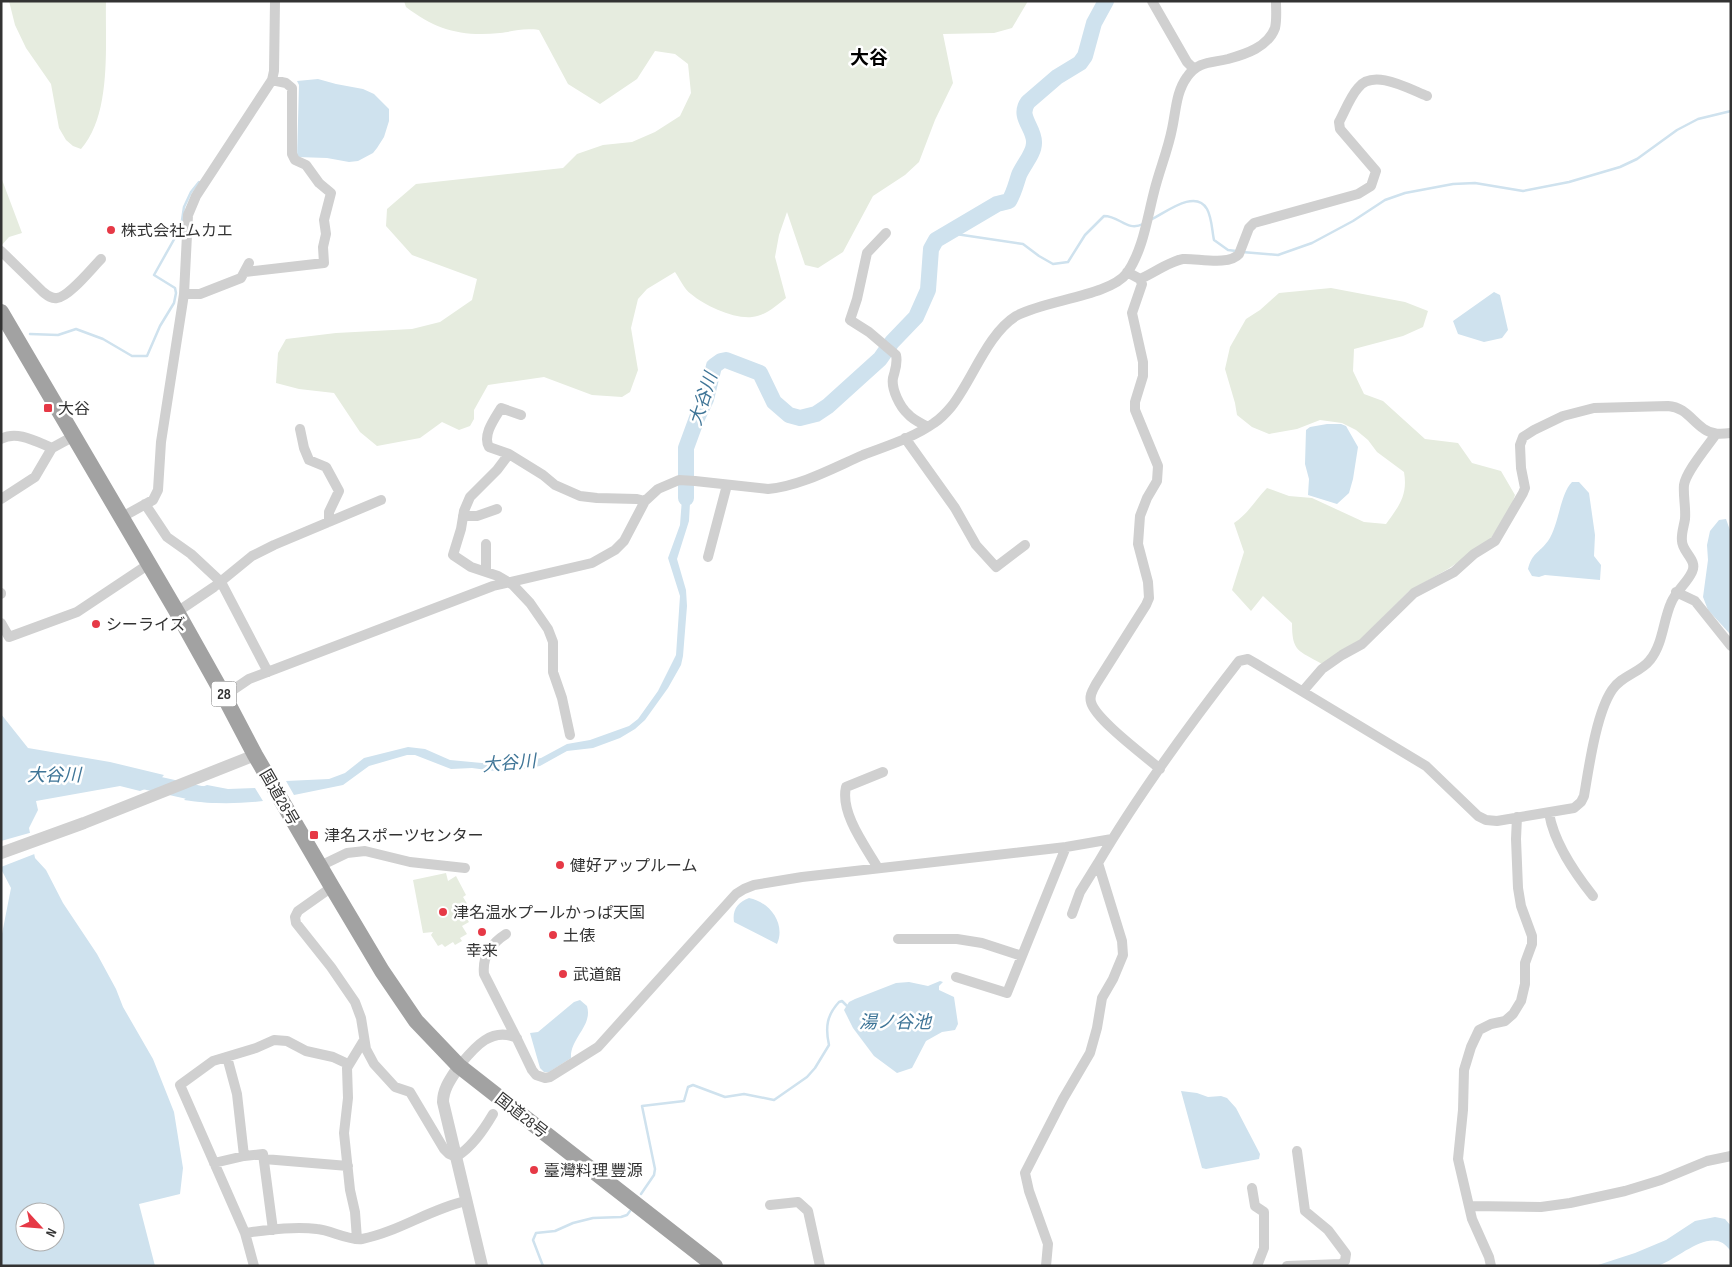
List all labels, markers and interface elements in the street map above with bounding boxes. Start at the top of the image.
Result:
district label: 大谷 [850,47,888,70]
place label: 株式会社ムカエ [121,222,233,241]
marker: 株式会社ムカエ [105,224,117,236]
water label: 大谷川 [685,368,722,428]
place label: 大谷 [58,400,90,419]
marker: 大谷 [42,402,54,414]
place label: シーライズ [106,616,186,635]
marker: シーライズ [90,618,102,630]
road number: 28 [212,682,236,706]
water label: 大谷川 [481,751,539,776]
water label: 大谷川 [27,765,83,786]
street label: 国道28号 [255,766,302,829]
place label: 津名スポーツセンター [324,827,484,846]
marker: 津名スポーツセンター [308,829,320,841]
place label: 健好アップルーム [570,857,698,876]
marker: 健好アップルーム [554,859,566,871]
place label: 津名温水プールかっぱ天国 [453,904,645,923]
marker: 津名温水プールかっぱ天国 [437,906,449,918]
marker: 幸来 [476,926,488,938]
place label: 土俵 [563,927,595,946]
marker: 土俵 [547,929,559,941]
place label: 幸来 [466,942,498,961]
place label: 武道館 [573,966,621,985]
marker: 武道館 [557,968,569,980]
water label: 湯ノ谷池 [859,1012,933,1033]
street label: 国道28号 [491,1090,551,1143]
place label: 臺灣料理 豐源 [544,1162,643,1181]
marker: 臺灣料理 豐源 [528,1164,540,1176]
north arrow [15,1202,65,1252]
text: N [42,1225,61,1240]

